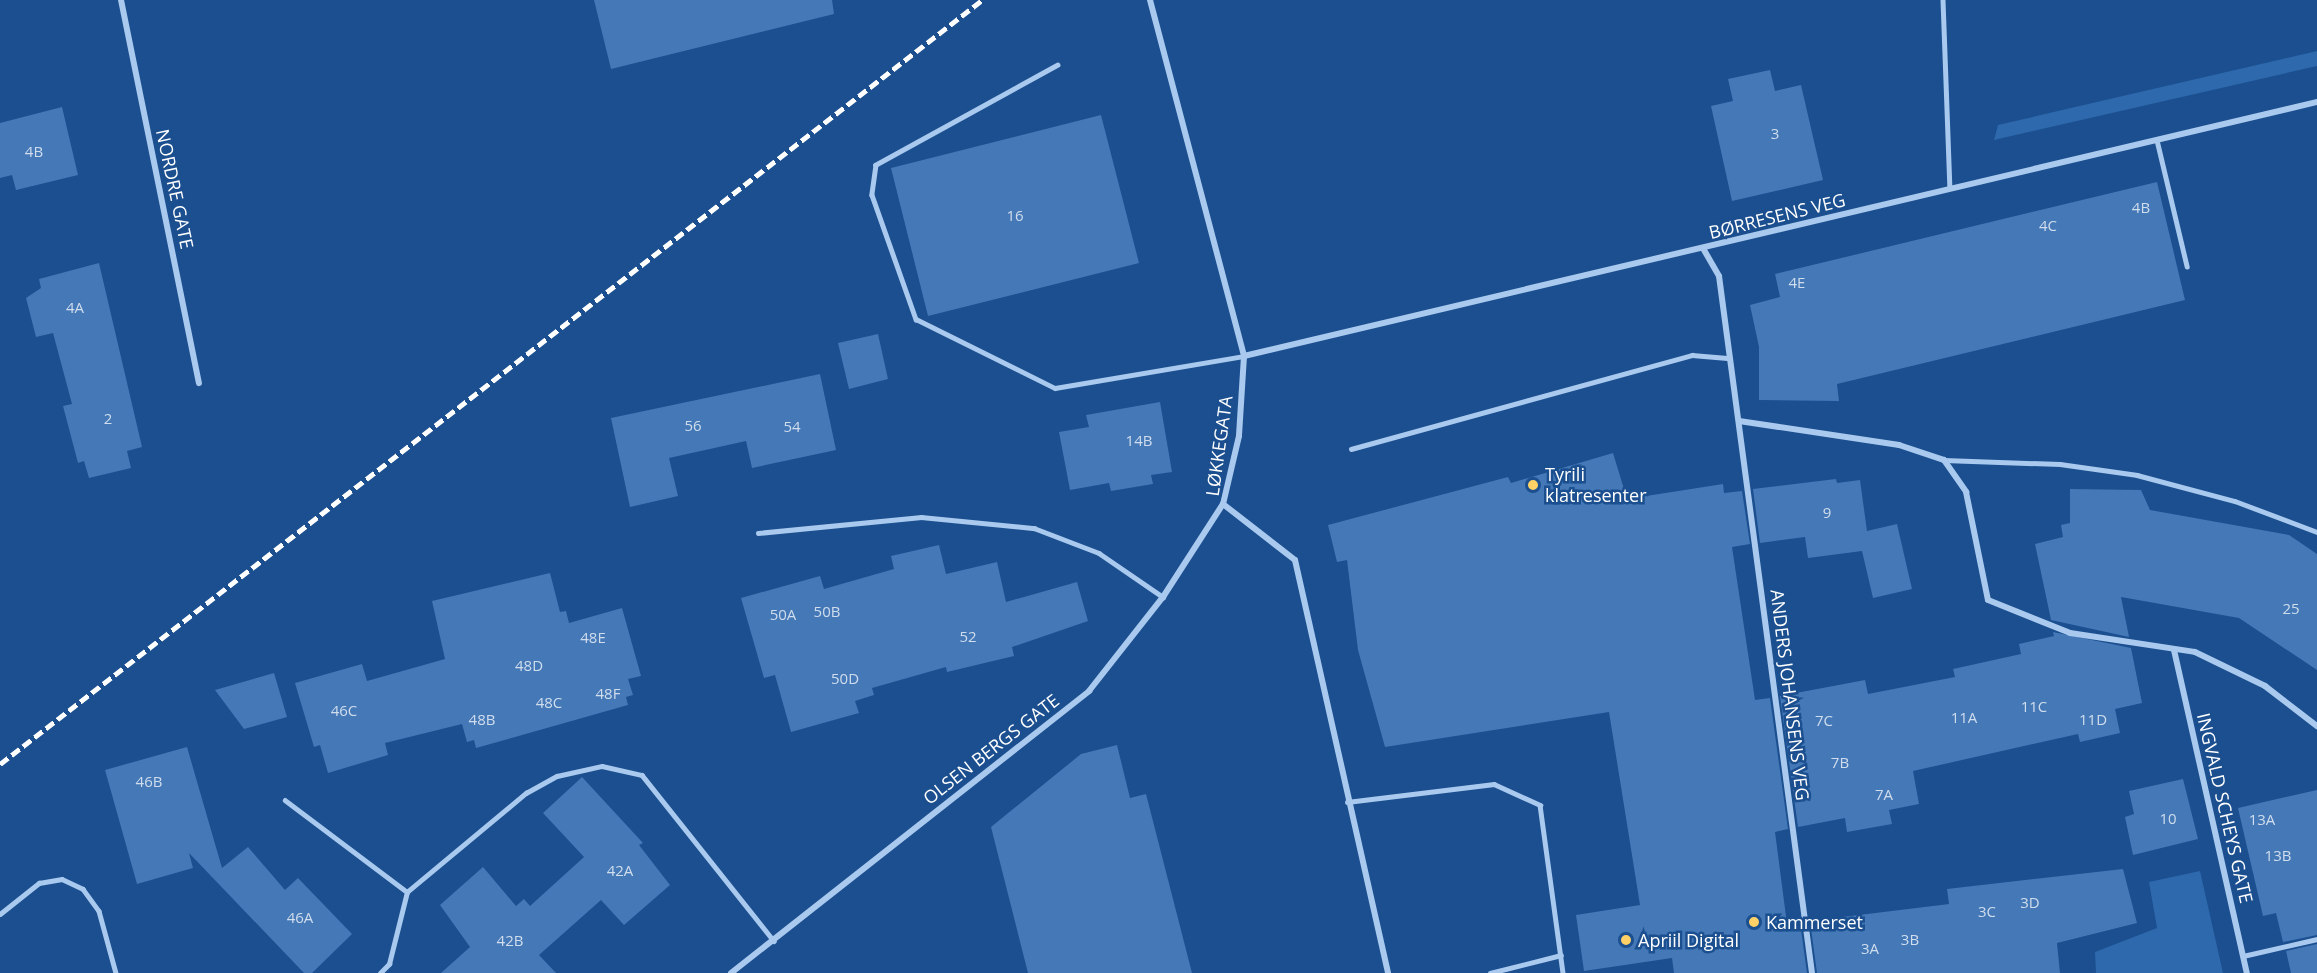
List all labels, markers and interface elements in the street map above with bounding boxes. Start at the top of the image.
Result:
house number: 3 [1771,125,1779,143]
street label: NORDRE GATE [152,127,198,251]
house number: 4B [25,143,43,161]
street label: BØRRESENS VEG [1707,189,1847,243]
house number: 4B [2132,199,2150,217]
house number: 16 [1006,207,1024,225]
house number: 4C [2039,217,2057,235]
house number: 4E [1789,274,1805,292]
house number: 4A [66,299,84,317]
street label: LØKKEGATA [1201,394,1237,498]
house number: 2 [104,410,112,428]
house number: 56 [684,417,702,435]
house number: 54 [783,418,801,436]
house number: 14B [1126,432,1152,450]
place label: Tyrili klatresenter [1545,464,1646,506]
marker: Tyrili klatresenter [1526,478,1540,492]
house number: 9 [1823,504,1831,522]
street label: ANDERS JOHANSENS VEG [1766,588,1814,802]
house number: 25 [2282,600,2300,618]
house number: 50B [814,603,840,621]
house number: 50A [770,606,796,624]
house number: 52 [959,628,977,646]
house number: 48E [580,629,606,647]
house number: 48D [515,657,543,675]
house number: 50D [831,670,859,688]
house number: 48F [596,685,620,703]
street label: OLSEN BERGS GATE [919,689,1063,809]
house number: 48C [536,694,562,712]
house number: 11C [2021,698,2047,716]
house number: 46C [331,702,357,720]
house number: 11A [1951,709,1977,727]
house number: 48B [469,711,495,729]
house number: 11D [2079,711,2107,729]
street label: INGVALD SCHEYS GATE [2193,711,2257,905]
house number: 7C [1815,712,1833,730]
house number: 7B [1831,754,1849,772]
house number: 46B [136,773,162,791]
house number: 7A [1875,786,1893,804]
house number: 10 [2159,810,2177,828]
house number: 13A [2249,811,2275,829]
house number: 13B [2265,847,2291,865]
house number: 42A [607,862,633,880]
house number: 3D [2020,894,2040,912]
house number: 3C [1978,903,1996,921]
house number: 46A [287,909,313,927]
place label: Kammerset [1766,911,1863,933]
marker: Kammerset [1747,915,1761,929]
place label: Apriil Digital [1638,929,1739,951]
house number: 3B [1901,931,1919,949]
house number: 42B [497,932,523,950]
marker: Apriil Digital [1619,933,1633,947]
house number: 3A [1861,940,1879,958]

